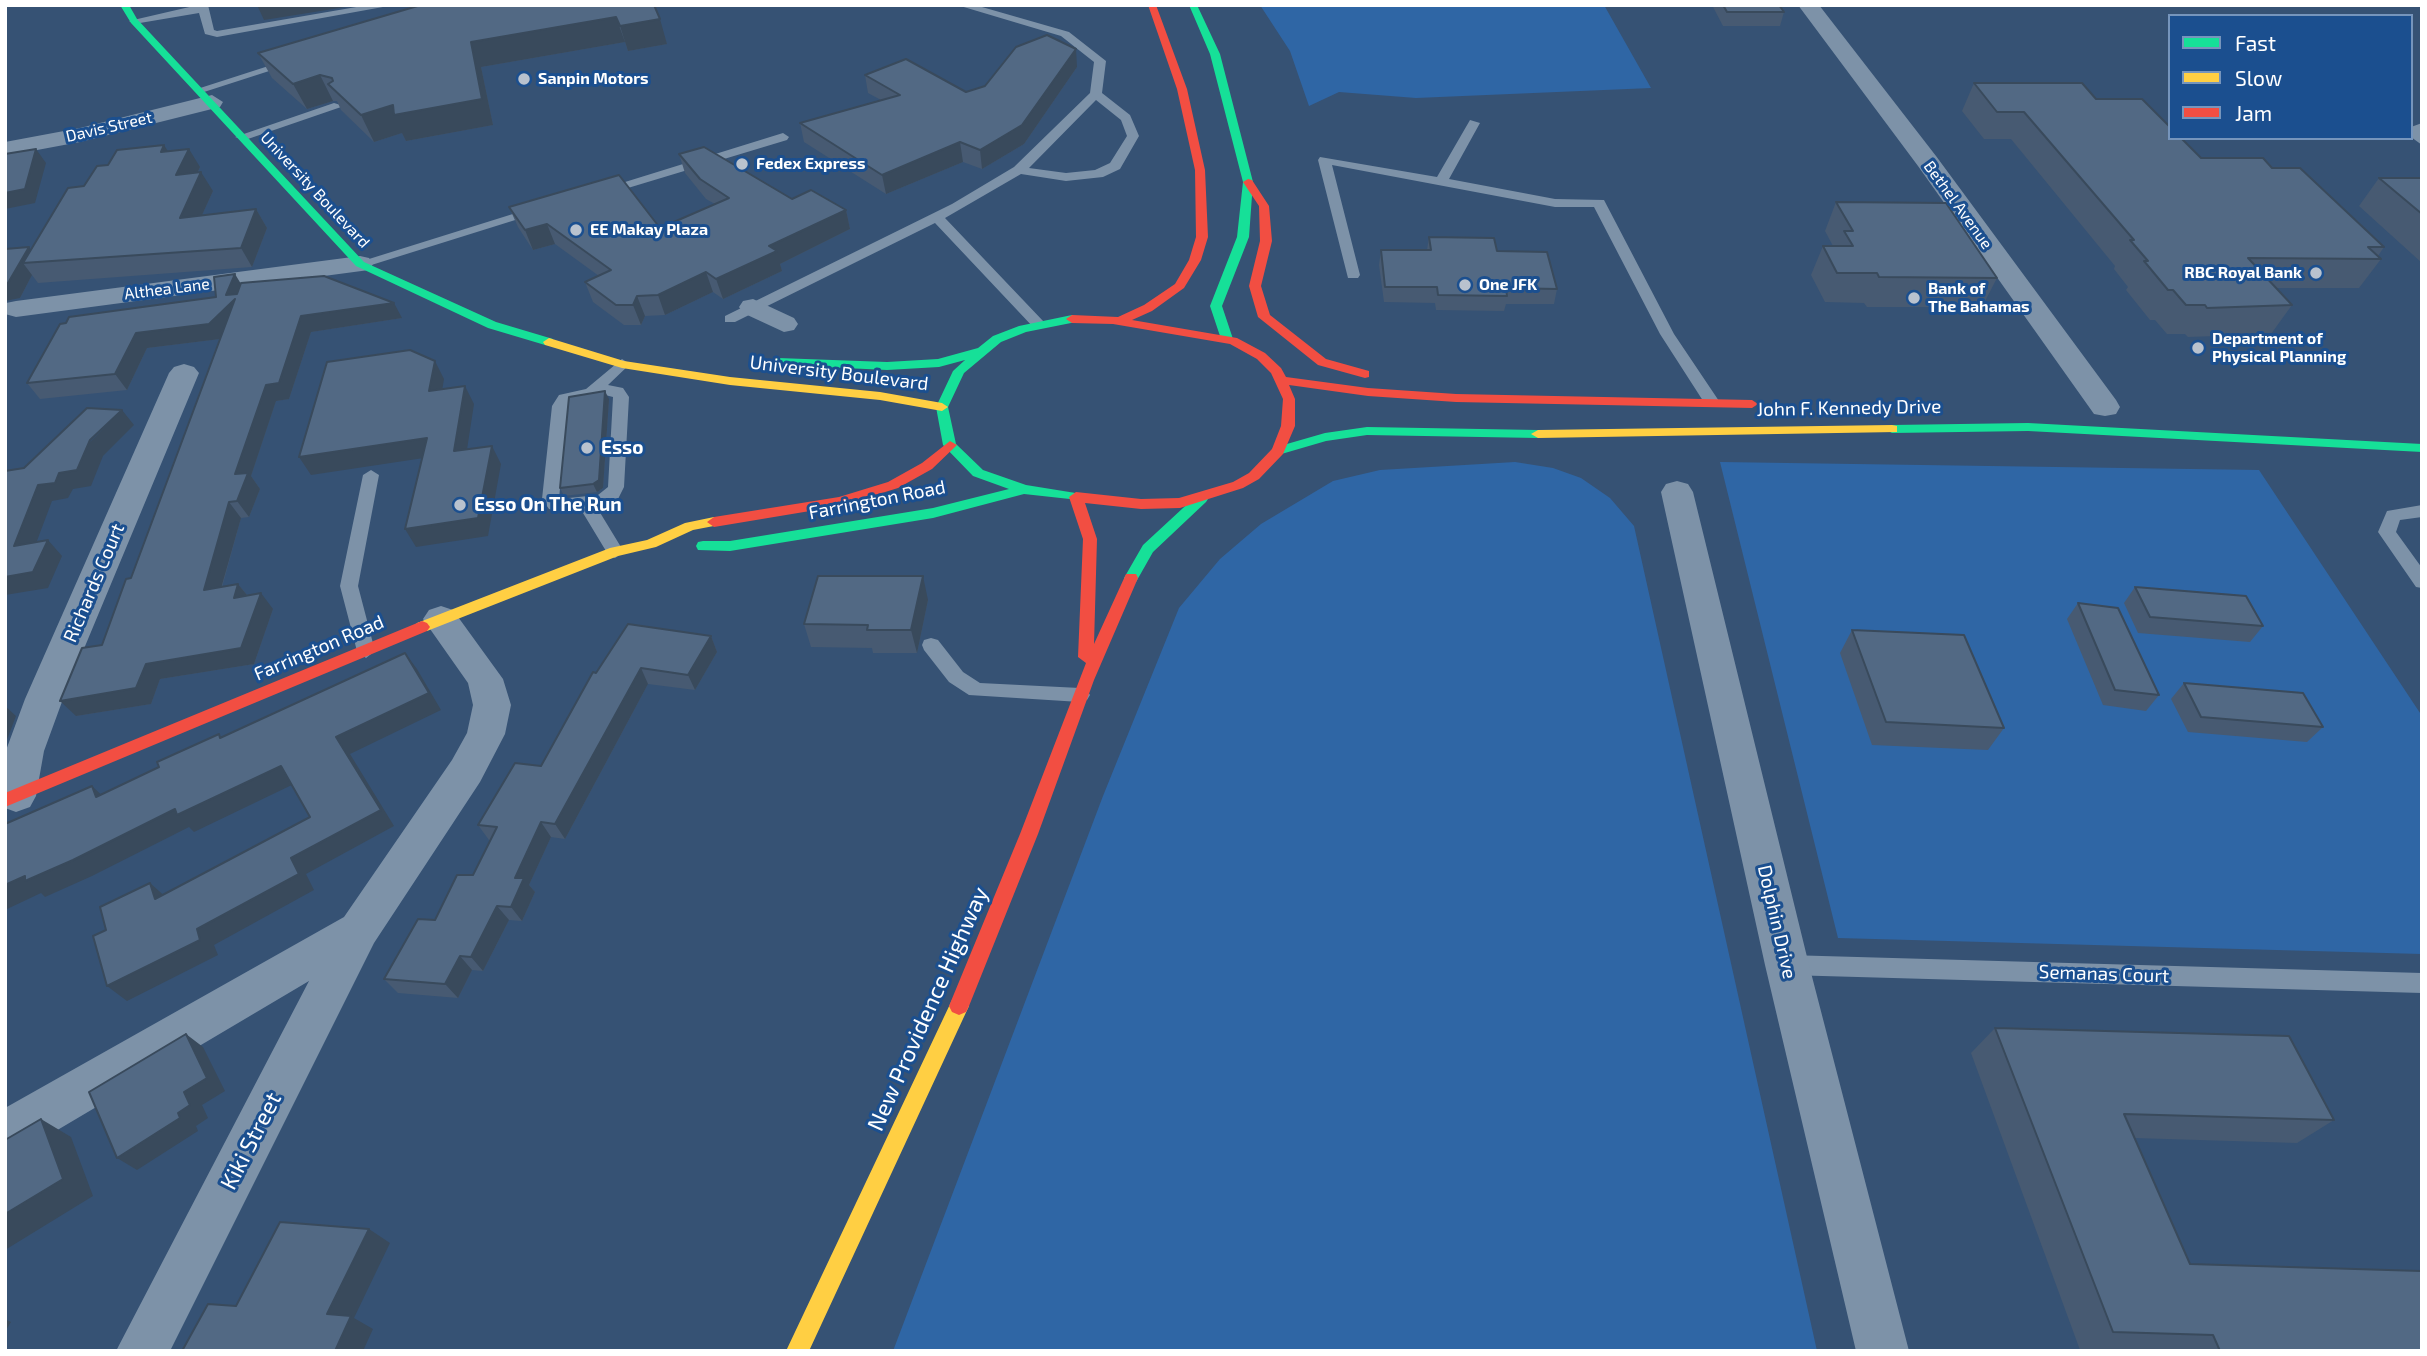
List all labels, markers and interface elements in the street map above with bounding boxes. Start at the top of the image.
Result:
legend [2168,14,2413,140]
text: Fast [2235,30,2276,55]
text: Slow [2235,65,2282,90]
place label: Sanpin Motors [538,69,649,89]
marker: Sanpin Motors [516,71,532,87]
text: Jam [2235,100,2272,125]
street label: Davis Street [64,108,154,146]
street label: University Boulevard [256,128,374,252]
place label: Fedex Express [756,154,865,174]
marker: Fedex Express [734,156,750,172]
street label: Bethel Avenue [1920,157,1996,253]
place label: EE Makay Plaza [590,220,708,240]
marker: EE Makay Plaza [568,222,584,238]
place label: RBC Royal Bank [2184,263,2302,283]
marker: RBC Royal Bank [2308,265,2324,281]
street label: Althea Lane [123,274,211,304]
place label: One JFK [1479,275,1537,295]
marker: One JFK [1457,277,1473,293]
place label: Bank of The Bahamas [1928,279,2030,317]
marker: Bank of The Bahamas [1906,290,1922,306]
place label: Department of Physical Planning [2212,329,2346,367]
marker: Department of Physical Planning [2190,340,2206,356]
street label: University Boulevard [748,351,930,395]
street label: John F. Kennedy Drive [1756,395,1942,421]
place label: Esso [601,437,643,459]
marker: Esso [579,440,595,456]
street label: Farrington Road [807,476,947,524]
place label: Esso On The Run [474,494,622,516]
marker: Esso On The Run [452,497,468,513]
street label: Richards Court [59,520,129,646]
street label: Farrington Road [251,610,387,686]
street label: Dolphin Drive [1753,863,1801,981]
street label: New Providence Highway [862,883,994,1135]
street label: Semanas Court [2038,960,2170,988]
street label: Kiki Street [215,1088,287,1194]

